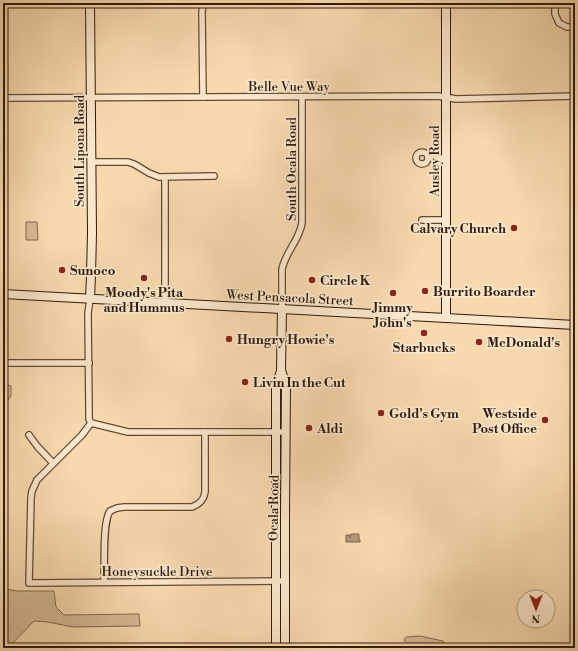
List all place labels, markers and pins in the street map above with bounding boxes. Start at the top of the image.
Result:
place label: Calvary Church [410,221,506,237]
marker: Calvary Church [509,223,519,233]
place label: Sunoco [70,263,116,279]
marker: Sunoco [57,265,67,275]
marker: Moody's Pita and Hummus [139,273,149,283]
place label: Circle K [320,273,371,289]
marker: Circle K [307,275,317,285]
place label: Burrito Boarder [433,284,536,300]
place label: Moody's Pita and Hummus [103,285,185,316]
marker: Burrito Boarder [420,286,430,296]
marker: Jimmy John's [388,288,398,298]
place label: Jimmy John's [371,300,413,331]
marker: Starbucks [419,328,429,338]
place label: Hungry Howie's [237,332,335,348]
marker: Hungry Howie's [224,334,234,344]
place label: McDonald's [487,335,561,351]
marker: McDonald's [474,337,484,347]
place label: Starbucks [393,340,456,356]
place label: Livin In the Cut [253,375,346,391]
marker: Livin In the Cut [240,377,250,387]
place label: Gold's Gym [389,406,459,422]
place label: Westside Post Office [472,406,537,437]
marker: Gold's Gym [376,408,386,418]
marker: Westside Post Office [540,415,550,425]
place label: Aldi [316,421,343,437]
marker: Aldi [304,423,314,433]

